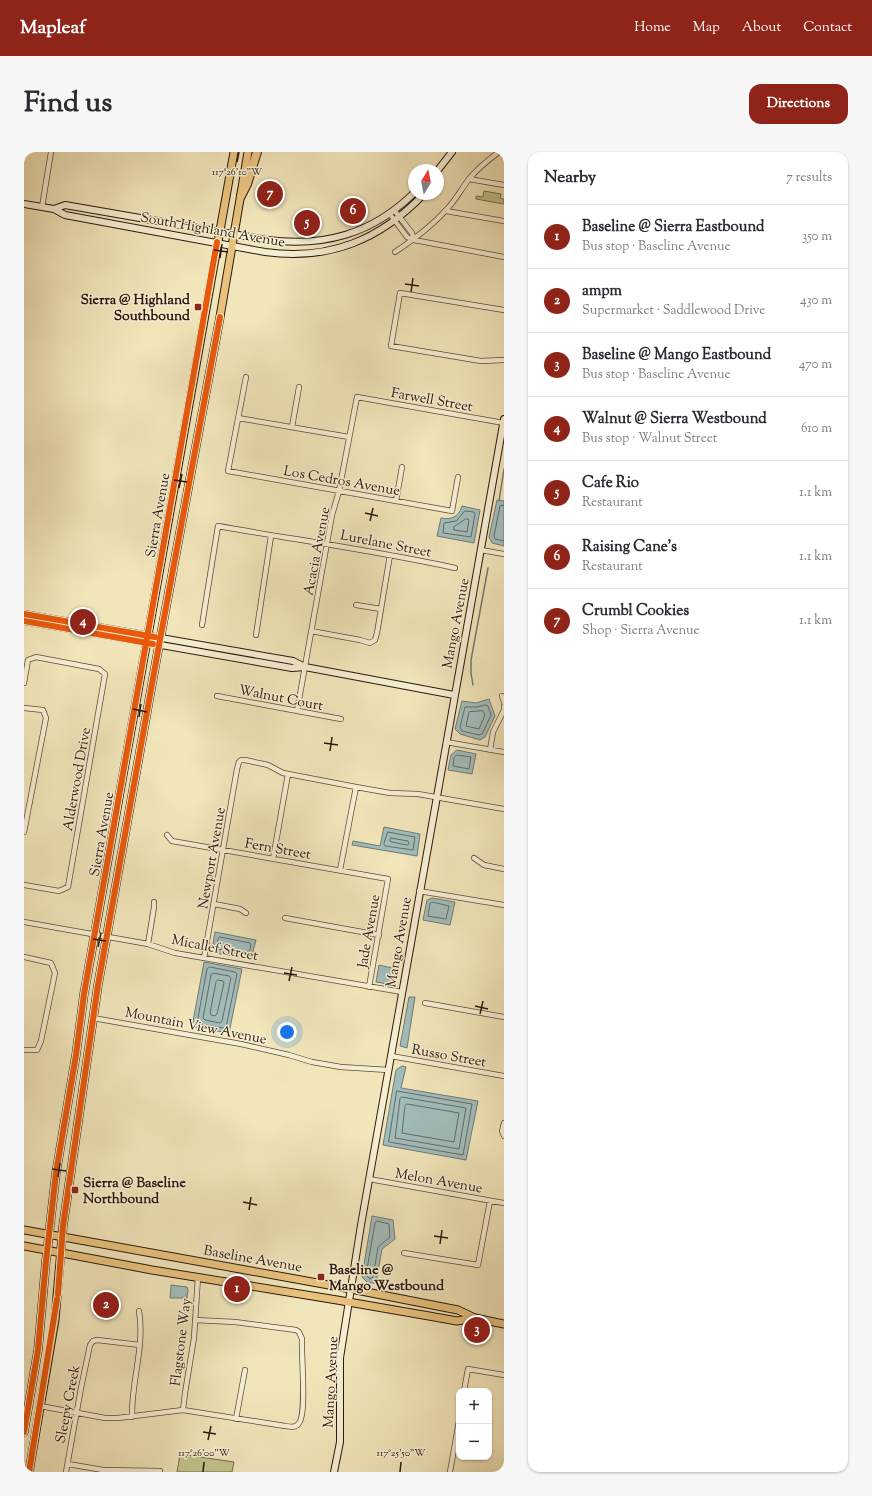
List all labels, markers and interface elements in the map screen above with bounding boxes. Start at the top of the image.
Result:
text: Mapleaf [20,15,86,42]
text: Home [634,18,671,38]
text: Map [693,18,720,38]
text: About [742,18,781,38]
text: Contact [803,18,852,38]
text: Find us [24,84,112,124]
button: Directions [749,84,848,124]
north arrow [408,164,444,200]
text: 117°26'10"W [212,165,262,180]
text: Nearby [544,166,596,190]
text: 7 results [786,169,832,187]
pin: 7 [257,179,283,209]
pin: 6 [340,196,366,226]
street label: South Highland Avenue [139,208,286,254]
pin: 5 [294,208,320,238]
text: Baseline @ Sierra Eastbound [582,217,765,238]
text: 1 [555,228,559,246]
text: 350 m [802,228,832,246]
text: Bus stop · Baseline Avenue [582,238,731,256]
text: ampm [582,281,622,302]
place label: Sierra @ Highland Southbound [80,291,190,327]
text: 2 [554,292,560,310]
text: 430 m [800,292,832,310]
marker: Sierra @ Highland Southbound [193,302,203,312]
text: Supermarket · Saddlewood Drive [582,302,765,320]
text: Baseline @ Mango Eastbound [582,345,771,366]
text: 3 [554,356,560,374]
text: 470 m [799,356,832,374]
text: Bus stop · Baseline Avenue [582,366,731,384]
street label: Farwell Street [389,384,474,418]
text: Walnut @ Sierra Westbound [582,409,767,430]
text: 4 [554,420,560,438]
text: 610 m [801,420,832,438]
text: Bus stop · Walnut Street [582,430,717,448]
street label: Los Cedros Avenue [282,462,401,502]
street label: Sierra Avenue [142,472,176,559]
text: Cafe Rio [582,473,639,494]
text: 5 [555,484,559,502]
text: 1.1 km [799,484,832,502]
text: Restaurant [582,494,643,512]
street label: Acacia Avenue [300,505,336,597]
street label: Lurelane Street [338,526,433,564]
text: Raising Cane's [582,537,677,558]
text: 6 [554,548,560,566]
text: 1.1 km [799,548,832,566]
text: Restaurant [582,558,643,576]
street label: Mango Avenue [438,576,476,670]
text: Crumbl Cookies [582,601,689,622]
pin: 4 [70,607,96,637]
text: 7 [554,612,560,630]
text: 1.1 km [799,612,832,630]
text: Shop · Sierra Avenue [582,622,700,640]
street label: Walnut Court [237,681,325,717]
street label: Alderwood Drive [59,726,97,833]
street label: Sierra Avenue [86,791,120,878]
street label: Newport Avenue [194,806,232,911]
street label: Fern Street [243,834,312,866]
street label: Jade Avenue [353,893,386,971]
street label: Mango Avenue [382,895,418,989]
street label: Micallef Street [170,931,260,967]
street label: Mountain View Avenue [123,1003,268,1051]
your location [277,1022,297,1042]
street label: Russo Street [410,1041,488,1073]
street label: Melon Avenue [393,1164,484,1200]
place label: Sierra @ Baseline Northbound [83,1174,186,1210]
marker: Sierra @ Baseline Northbound [70,1185,80,1195]
street label: Baseline Avenue [202,1241,303,1278]
place label: Baseline @ Mango Westbound [329,1261,444,1297]
marker: Baseline @ Mango Westbound [316,1272,326,1282]
pin: 1 [224,1274,250,1304]
pin: 2 [93,1290,119,1320]
street label: Flagstone Way [167,1297,197,1387]
pin: 3 [464,1315,490,1345]
street label: Mango Avenue [320,1336,344,1428]
street label: Sleepy Creek [52,1363,86,1445]
map controls [456,1388,492,1460]
button: + [456,1388,492,1424]
button: − [456,1424,492,1460]
text: 117°26'00"W [178,1446,230,1461]
text: 117°25'50"W [377,1446,425,1461]

